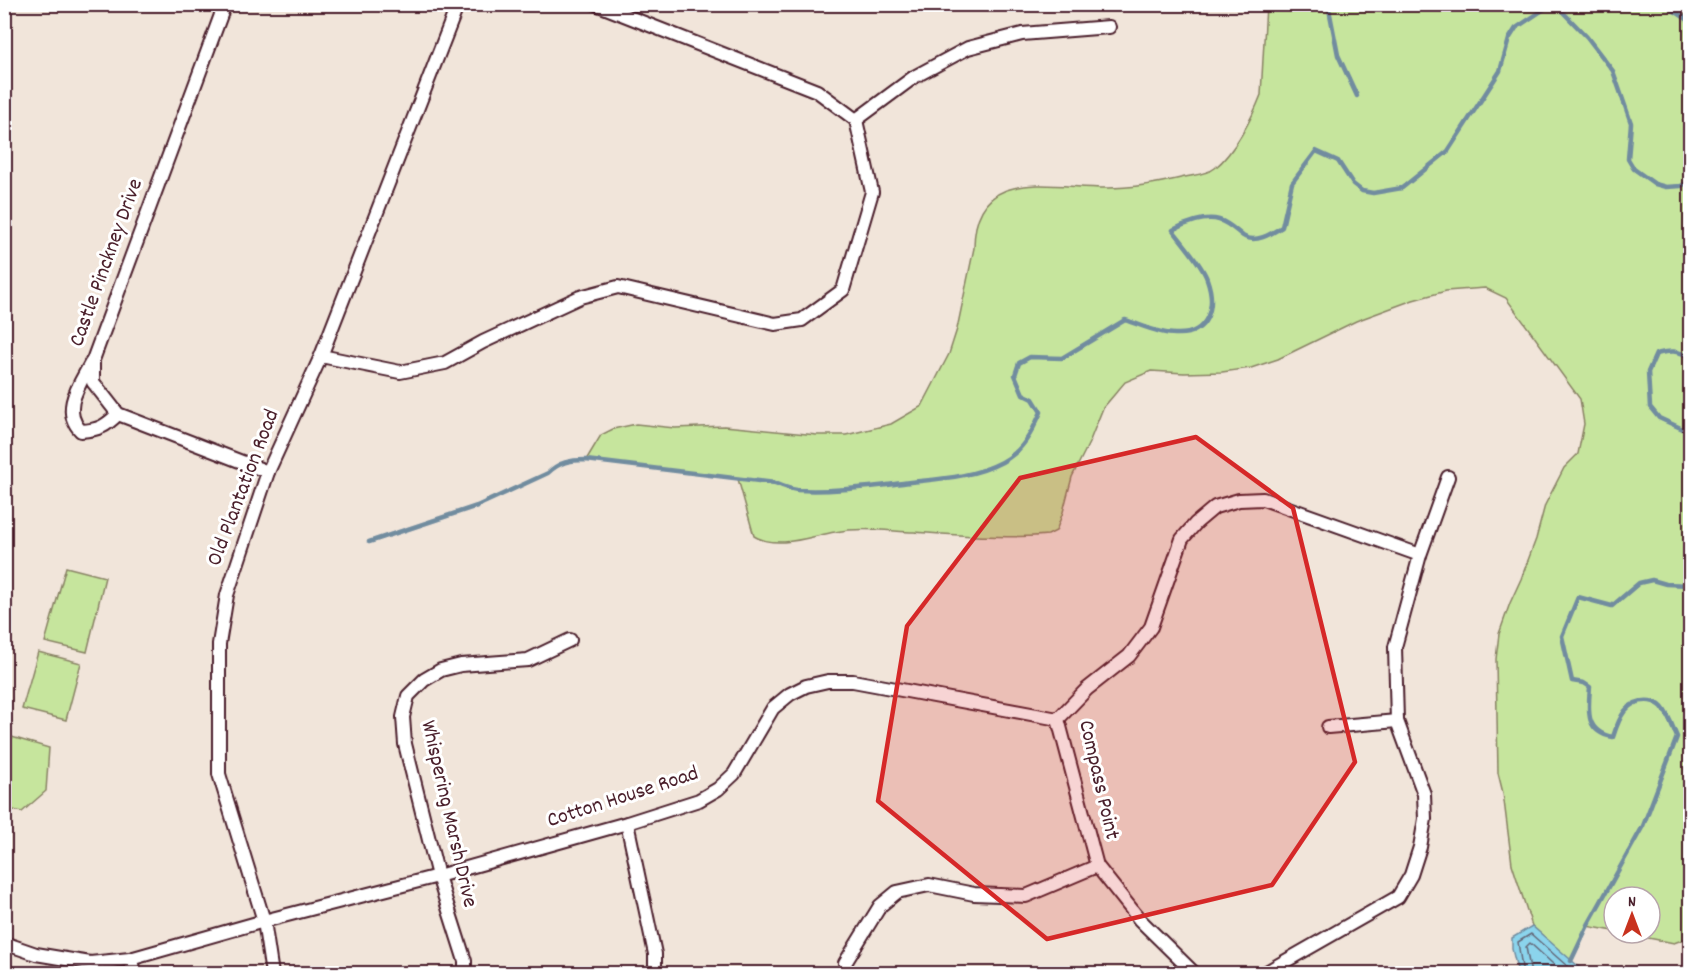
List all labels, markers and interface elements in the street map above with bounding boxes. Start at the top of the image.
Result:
street label: Castle Pinckney Drive [62,175,152,351]
street label: Old Plantation Road [200,405,288,571]
street label: Whispering Marsh Drive [411,717,485,911]
street label: Compass Point [1069,717,1127,843]
street label: Cotton House Road [543,759,703,837]
north arrow [1602,885,1662,945]
text: N [1628,891,1636,914]

